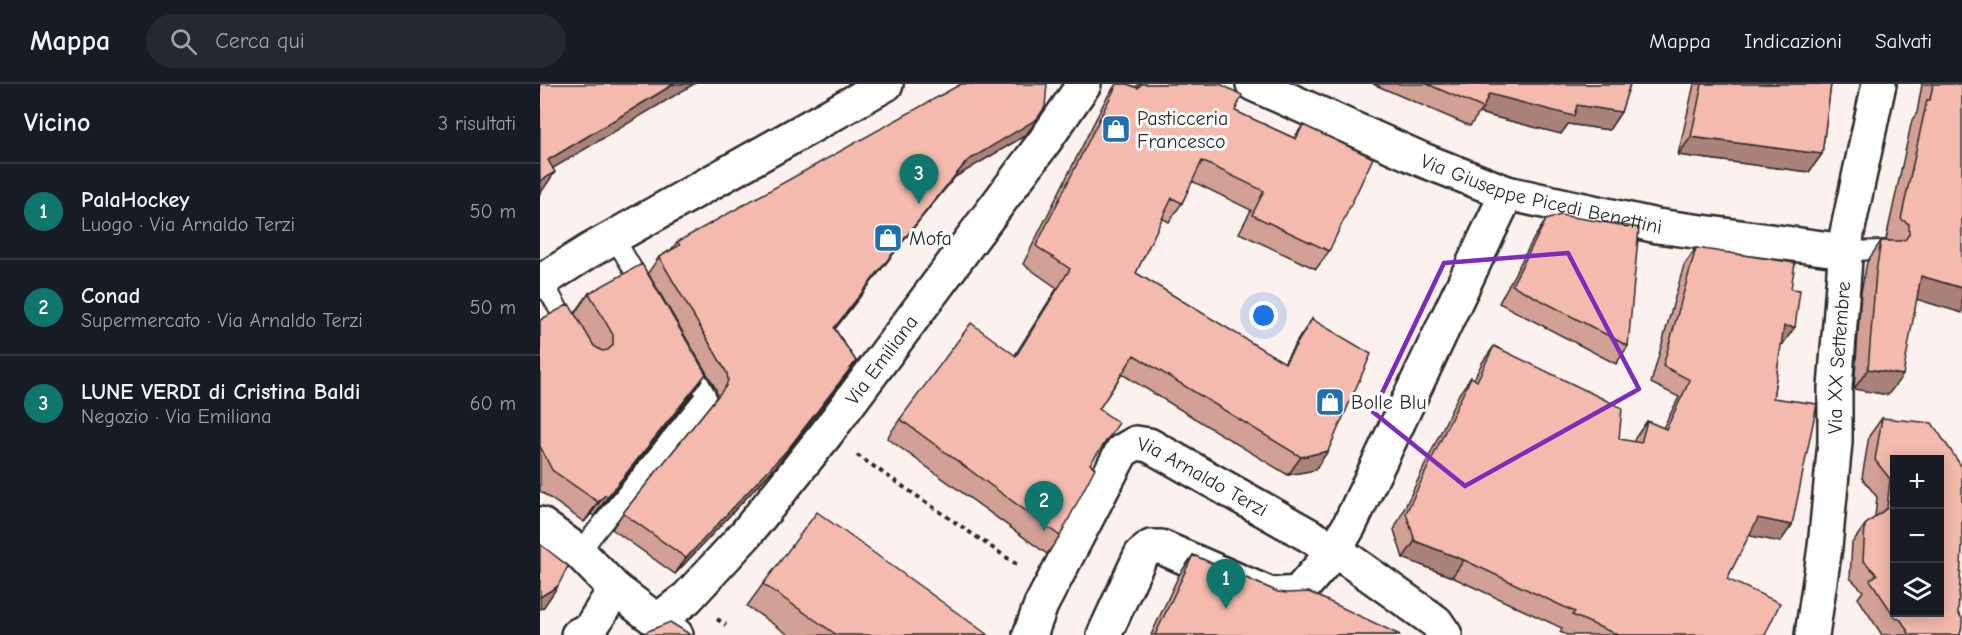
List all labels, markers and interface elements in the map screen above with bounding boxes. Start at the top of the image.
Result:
search box [146,14,566,68]
text: Mappa [30,25,110,57]
icon: search [167,25,200,58]
text: Cerca qui [215,28,305,54]
text: Mappa [1649,29,1711,53]
text: Indicazioni [1744,29,1842,53]
text: Salvati [1875,29,1932,53]
place label: Pasticceria Francesco [1137,107,1228,153]
text: Vicino [24,108,90,138]
text: 3 risultati [438,112,516,135]
shop icon: Pasticceria Francesco [1100,113,1132,145]
street label: Via Giuseppe Picedi Benettini [1417,149,1663,239]
pin: 3 [900,154,938,204]
text: PalaHockey [81,187,189,213]
text: 1 [40,200,47,223]
text: 50 m [470,200,516,223]
text: Luogo · Via Arnaldo Terzi [81,213,295,236]
shop icon: Mofa [872,222,904,254]
place label: Mofa [909,227,952,250]
street label: Via XX Settembre [1824,280,1855,434]
text: Conad [81,283,140,309]
text: 2 [39,296,48,319]
text: 50 m [470,296,516,319]
your location [1249,301,1278,330]
text: Supermercato · Via Arnaldo Terzi [81,309,363,332]
street label: Via Emiliana [841,311,923,410]
text: LUNE VERDI di Cristina Baldi [81,379,360,405]
shop icon: Bolle Blu [1314,386,1346,418]
place label: Bolle Blu [1351,391,1426,414]
text: 3 [39,392,48,415]
text: 60 m [470,392,516,415]
text: Negozio · Via Emiliana [81,405,271,428]
street label: Via Arnaldo Terzi [1136,432,1272,522]
map controls [1890,455,1944,617]
button: + [1890,455,1944,509]
pin: 2 [1024,482,1064,531]
button: − [1890,509,1944,563]
pin: 1 [1206,560,1246,609]
button: layers [1890,563,1944,617]

